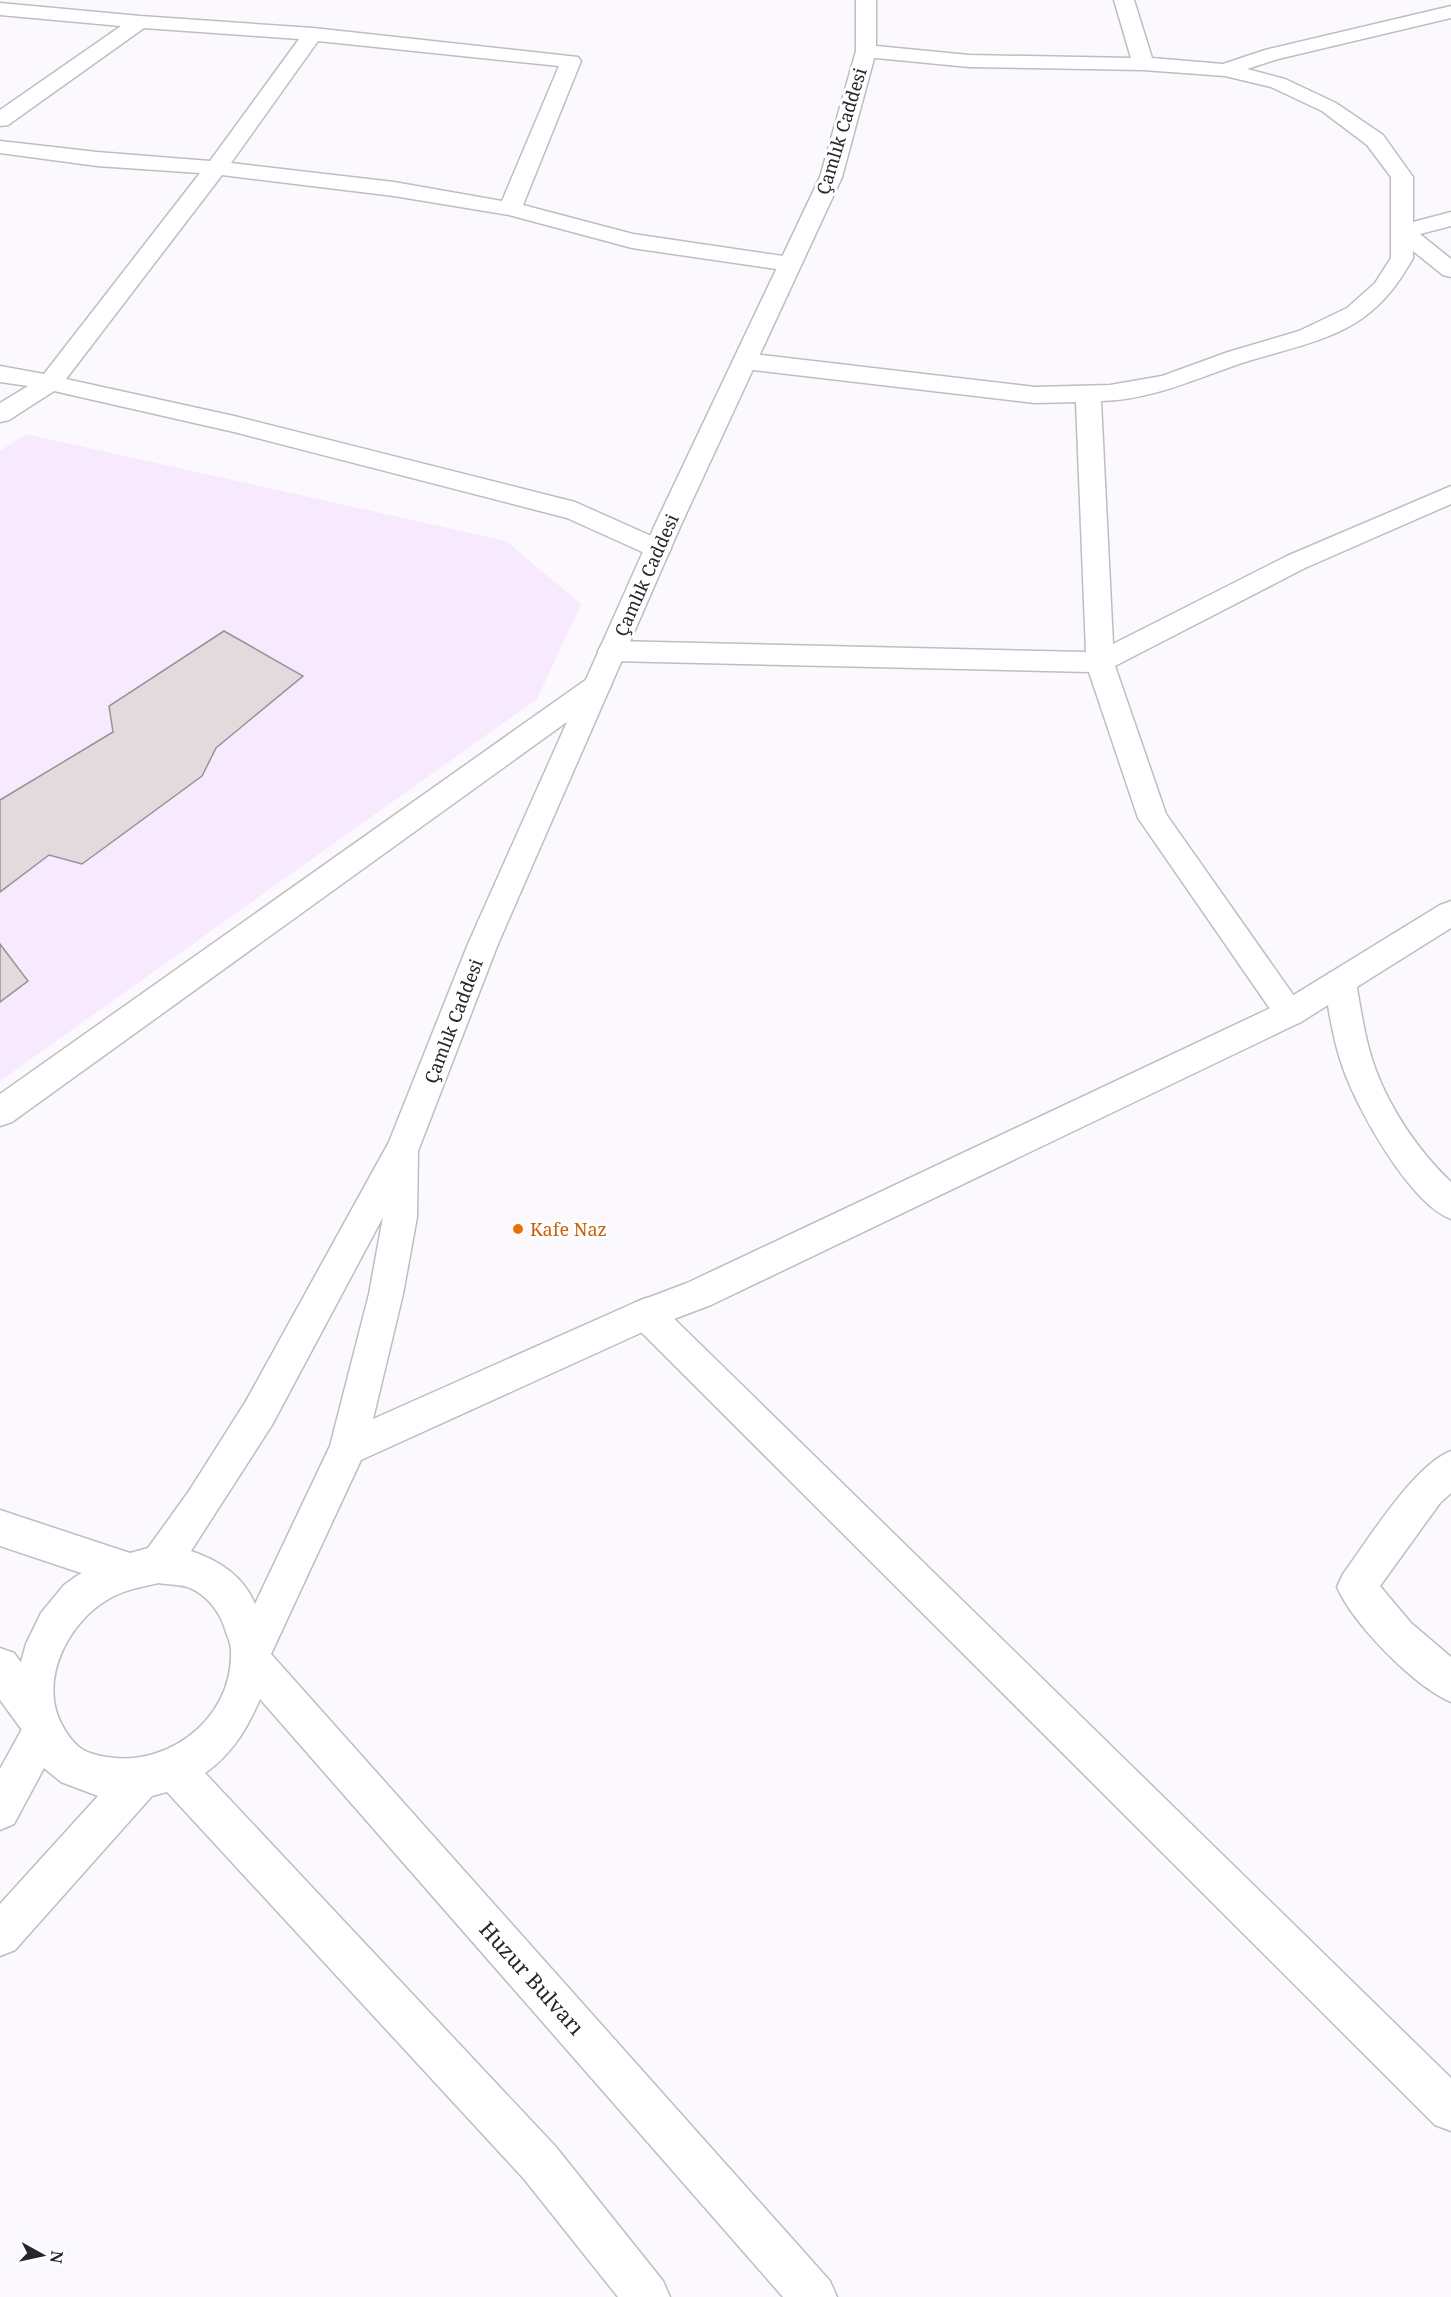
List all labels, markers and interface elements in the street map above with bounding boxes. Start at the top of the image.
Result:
street label: Çamlık Caddesi [810,64,872,197]
street label: Çamlık Caddesi [608,510,684,640]
street label: Çamlık Caddesi [418,955,488,1087]
place label: Kafe Naz [530,1217,607,1241]
marker: Kafe Naz [511,1222,525,1236]
street label: Huzur Bulvarı [474,1915,591,2041]
north arrow [12,2225,72,2285]
text: N [45,2249,69,2265]

